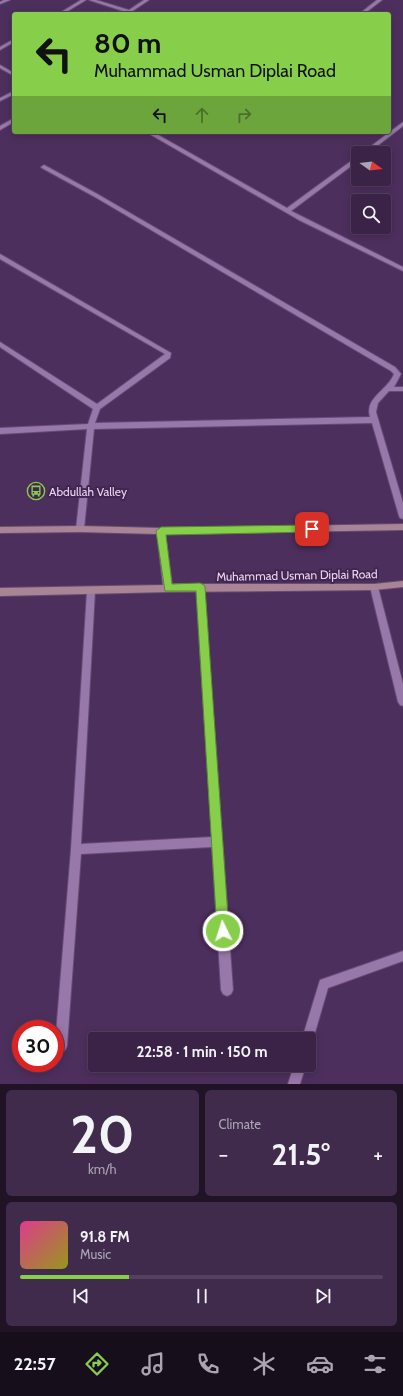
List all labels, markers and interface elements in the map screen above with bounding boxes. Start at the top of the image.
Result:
text: 80 m [94,26,161,60]
icon: left [28,28,80,80]
text: Muhammad Usman Diplai Road [94,60,336,82]
icon: left [149,104,171,126]
icon: ahead [191,104,213,126]
icon: right [233,104,255,126]
north arrow [351,146,391,186]
map controls [351,146,391,234]
button: search [351,194,391,234]
bus stop icon: Abdullah Valley [26,481,46,501]
place label: Abdullah Valley [49,484,127,499]
pin [295,512,329,546]
icon: arrive [301,518,323,540]
street label: Muhammad Usman Diplai Road [216,566,378,584]
position arrow [202,910,244,952]
speed limit sign: 30 [12,1020,64,1072]
text: 22:58 · 1 min · 150 m [136,1043,268,1061]
text: 20 [70,1103,134,1166]
text: Climate [219,1116,261,1132]
text: 21.5° [272,1136,330,1173]
text: − [219,1141,228,1168]
text: + [373,1141,383,1168]
text: km/h [88,1161,116,1177]
text: 91.8 FM [80,1228,130,1246]
text: Music [80,1246,111,1262]
icon: previous [70,1285,92,1307]
icon: pause [191,1285,213,1307]
icon: next [312,1285,334,1307]
icon: directions [83,1350,111,1378]
icon: music [139,1350,167,1378]
icon: phone [194,1350,222,1378]
icon: climate [250,1350,278,1378]
icon: car [306,1350,334,1378]
icon: filters [361,1350,389,1378]
text: 22:57 [14,1353,56,1375]

